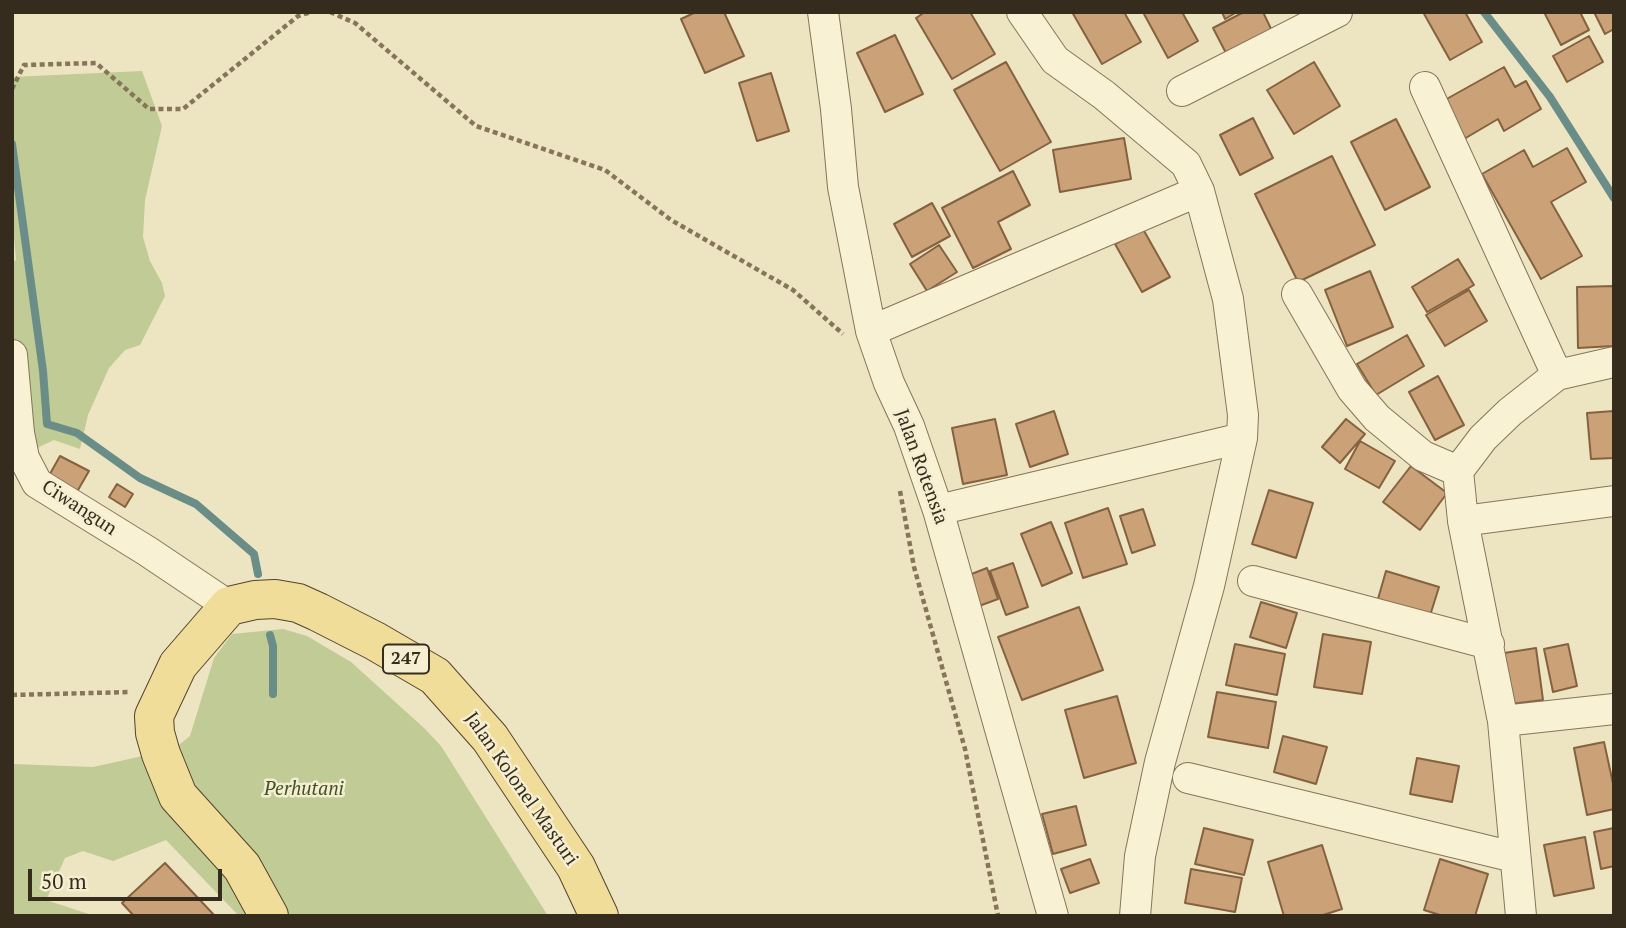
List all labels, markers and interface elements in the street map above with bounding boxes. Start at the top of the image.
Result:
street label: Jalan Rotensia [890,406,952,528]
street label: Ciwangun [37,475,121,541]
road number: 247 [383,644,429,674]
street label: Jalan Kolonel Masturi [460,708,582,870]
park label: Perhutani [264,779,344,801]
scale bar [32,855,226,899]
text: 50 m [41,867,87,895]

